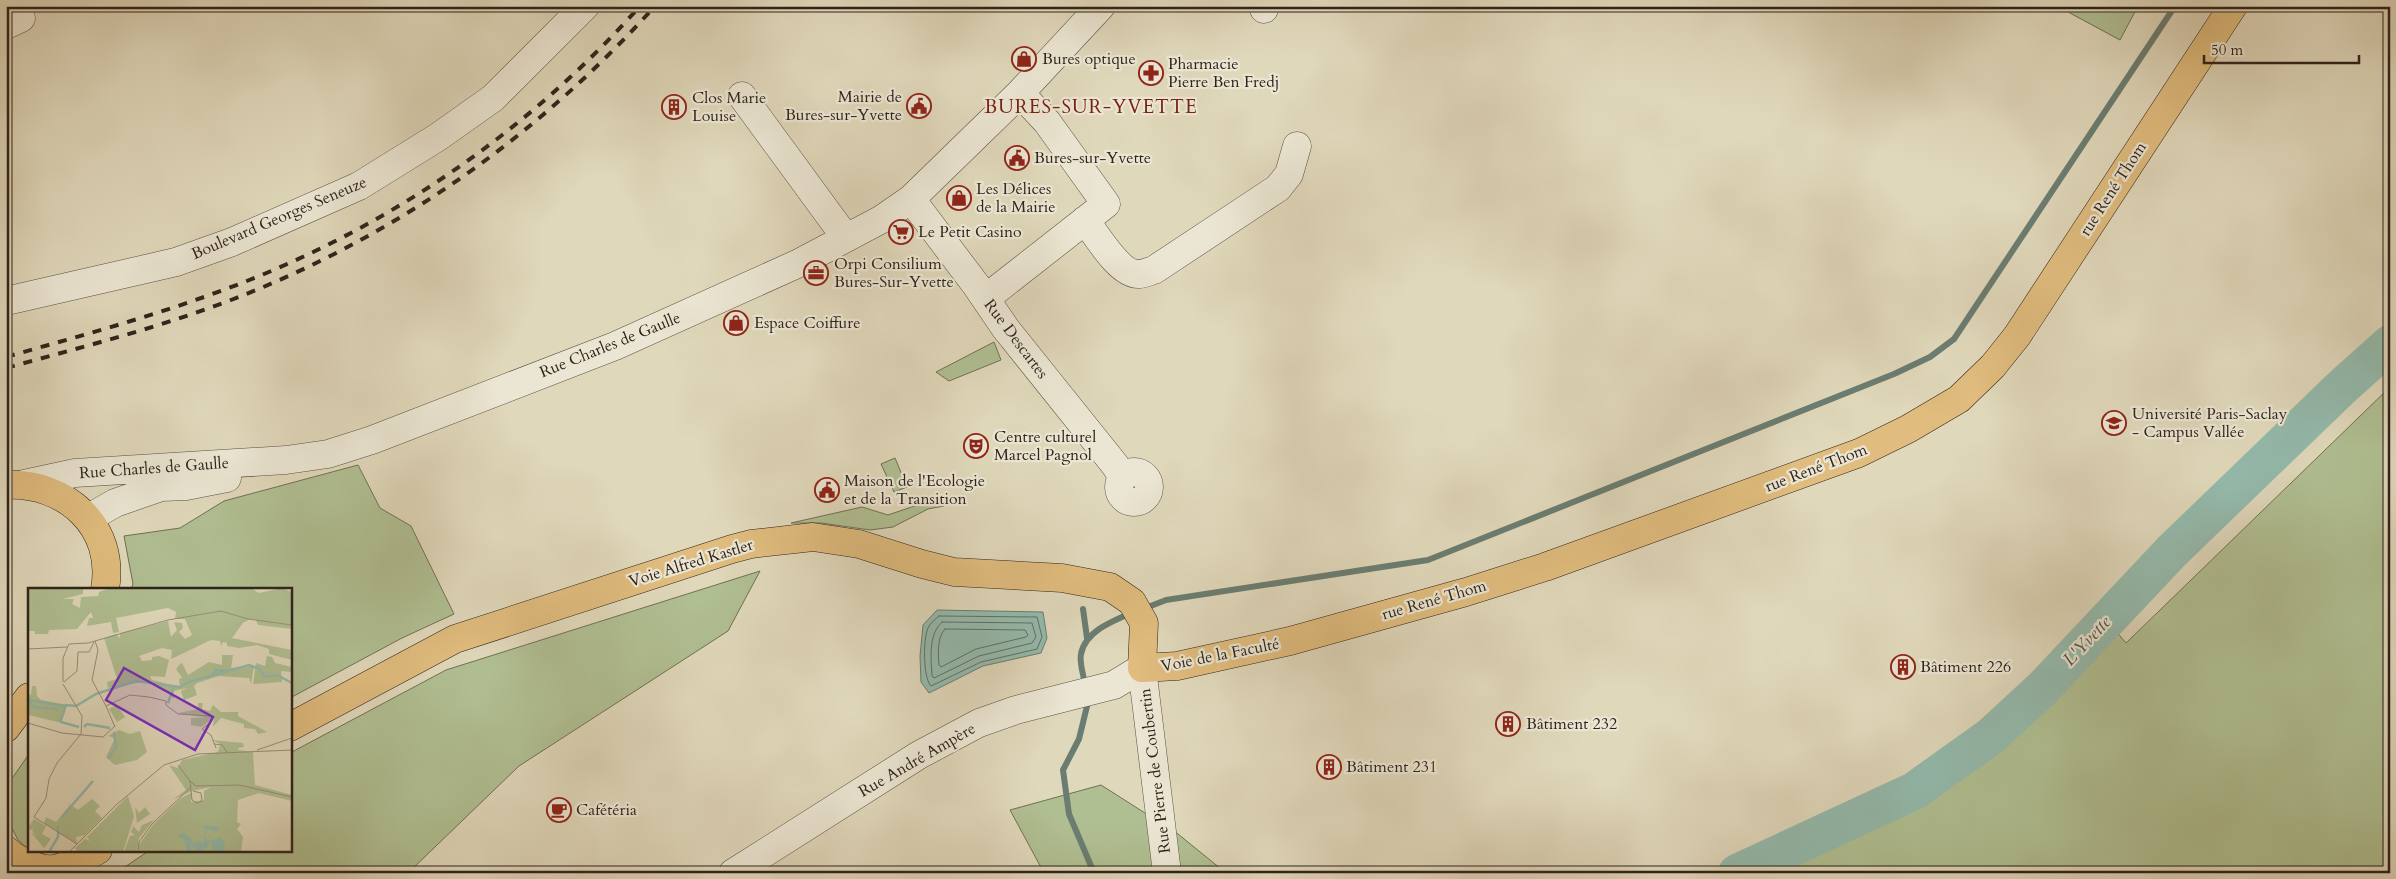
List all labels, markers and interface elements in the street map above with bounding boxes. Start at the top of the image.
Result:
scale bar [2204,32,2358,64]
text: 50 m [2211,40,2243,60]
shop icon: Bures optique [1011,46,1037,72]
place label: Bures optique [1042,48,1136,70]
place label: Pharmacie Pierre Ben Fredj [1168,53,1279,93]
pharmacy icon: Pharmacie Pierre Ben Fredj [1138,60,1164,86]
place label: Mairie de Bures-sur-Yvette [785,86,902,126]
place label: Clos Marie Louise [692,87,766,127]
public building icon: Mairie de Bures-sur-Yvette [906,93,932,119]
building icon: Clos Marie Louise [661,94,687,120]
district label: BURES-SUR-YVETTE [984,94,1198,120]
street label: rue René Thom [2074,137,2152,240]
public building icon: Bures-sur-Yvette [1004,145,1030,171]
place label: Bures-sur-Yvette [1034,147,1151,169]
street label: Boulevard Georges Seneuze [188,171,370,265]
place label: Les Délices de la Mairie [976,178,1055,218]
shop icon: Les Délices de la Mairie [946,185,972,211]
supermarket icon: Le Petit Casino [888,219,914,245]
place label: Le Petit Casino [918,221,1022,243]
place label: Orpi Consilium Bures-Sur-Yvette [834,253,954,293]
office icon: Orpi Consilium Bures-Sur-Yvette [803,260,829,286]
street label: Rue Descartes [979,295,1053,383]
street label: Rue Charles de Gaulle [536,307,684,383]
shop icon: Espace Coiffure [723,310,749,336]
place label: Espace Coiffure [754,312,860,334]
place label: Université Paris-Saclay - Campus Vallée [2132,403,2288,443]
school or university icon: Université Paris-Saclay - Campus Vallée [2101,410,2127,436]
place label: Centre culturel Marcel Pagnol [994,426,1096,466]
theatre icon: Centre culturel Marcel Pagnol [963,433,989,459]
street label: rue René Thom [1762,438,1871,498]
street label: Rue Charles de Gaulle [78,452,230,484]
place label: Maison de l'Ecologie et de la Transition [844,470,985,510]
public building icon: Maison de l'Ecologie et de la Transition [814,477,840,503]
street label: Voie Alfred Kastler [626,534,756,592]
street label: rue René Thom [1379,574,1489,625]
inset map [28,588,291,852]
water label: L'Yvette [2057,610,2117,672]
street label: Voie de la Faculté [1159,633,1281,677]
building icon: Bâtiment 226 [1890,654,1916,680]
place label: Bâtiment 226 [1920,656,2011,678]
street label: Rue Pierre de Coubertin [1134,687,1176,855]
building icon: Bâtiment 232 [1495,711,1521,737]
place label: Bâtiment 232 [1526,713,1617,735]
street label: Rue André Ampère [855,718,979,802]
building icon: Bâtiment 231 [1316,754,1342,780]
place label: Bâtiment 231 [1346,756,1437,778]
cafe icon: Cafétéria [546,797,572,823]
place label: Cafétéria [576,799,637,821]

